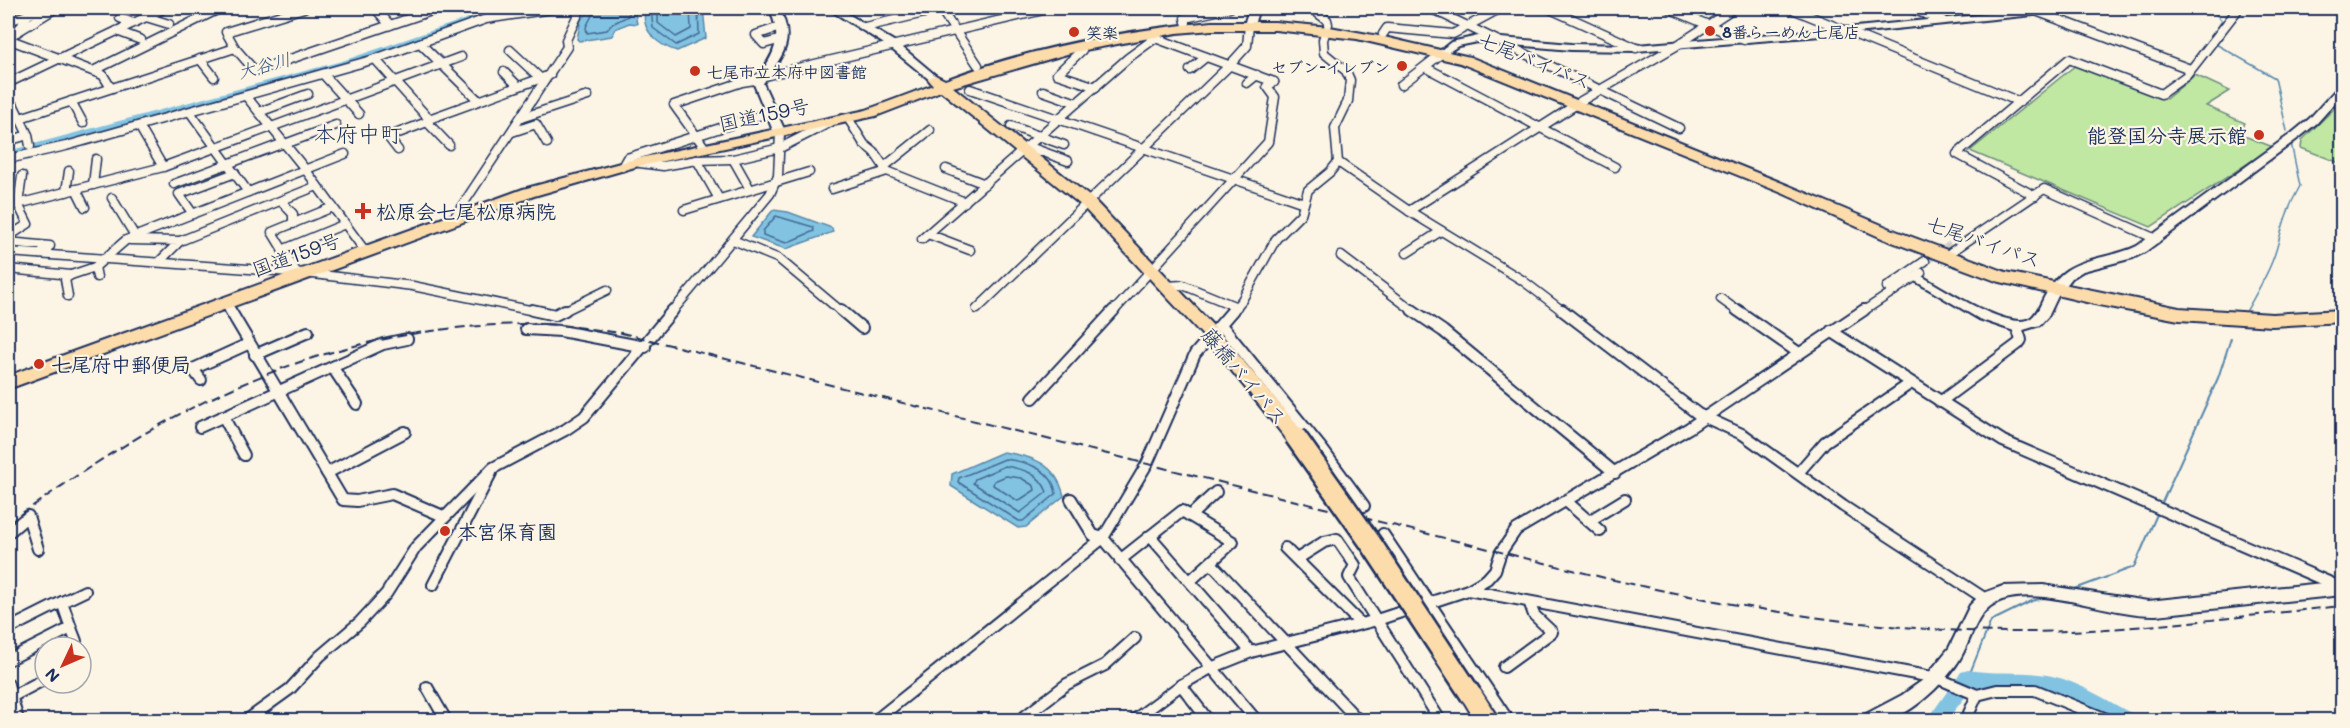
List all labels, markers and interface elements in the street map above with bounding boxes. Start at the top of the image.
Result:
place label: 8番らーめん七尾店 [1722,21,1860,42]
place label: 笑楽 [1086,22,1118,43]
marker: 8番らーめん七尾店 [1703,24,1717,38]
marker: 笑楽 [1067,25,1081,39]
street label: 七尾バイパス [1475,26,1595,94]
water label: 大谷川 [235,46,293,84]
place label: セブン-イレブン [1271,56,1390,77]
marker: セブン-イレブン [1395,59,1409,73]
place label: 七尾市立本府中図書館 [707,61,867,82]
marker: 七尾市立本府中図書館 [688,64,702,78]
street label: 国道159号 [716,92,812,136]
district label: 本府中町 [314,119,402,148]
place label: 能登国分寺展示館 [2087,122,2247,148]
marker: 能登国分寺展示館 [2252,128,2266,142]
place label: 松原会七尾松原病院 [376,198,556,224]
marker: 松原会七尾松原病院 [354,202,372,220]
street label: 七尾バイパス [1923,209,2045,273]
street label: 国道159号 [248,226,344,282]
street label: 藤橋バイパス [1197,322,1293,430]
place label: 七尾府中郵便局 [51,351,191,377]
marker: 七尾府中郵便局 [32,357,46,371]
place label: 本宮保育園 [457,518,557,544]
marker: 本宮保育園 [438,524,452,538]
north arrow [33,635,93,695]
text: N [40,664,64,687]

